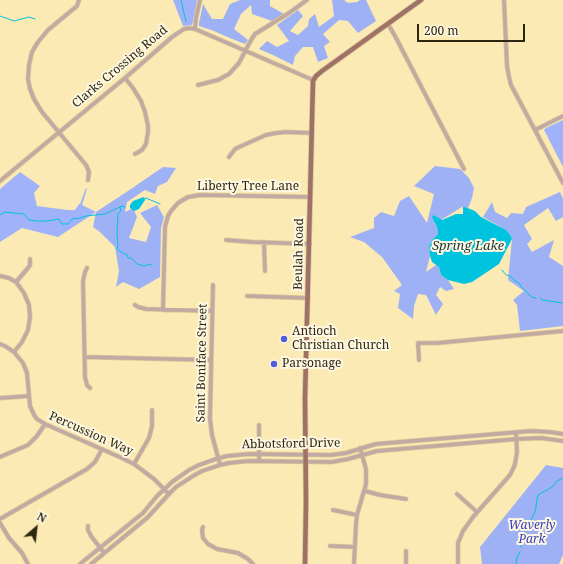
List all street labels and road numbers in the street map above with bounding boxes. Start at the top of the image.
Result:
street label: Clarks Crossing Road [69,23,171,111]
street label: Liberty Tree Lane [197,180,299,194]
street label: Beulah Road [291,218,307,290]
street label: Saint Boniface Street [194,304,210,422]
street label: Percussion Way [47,409,135,459]
street label: Abbotsford Drive [241,436,341,452]

